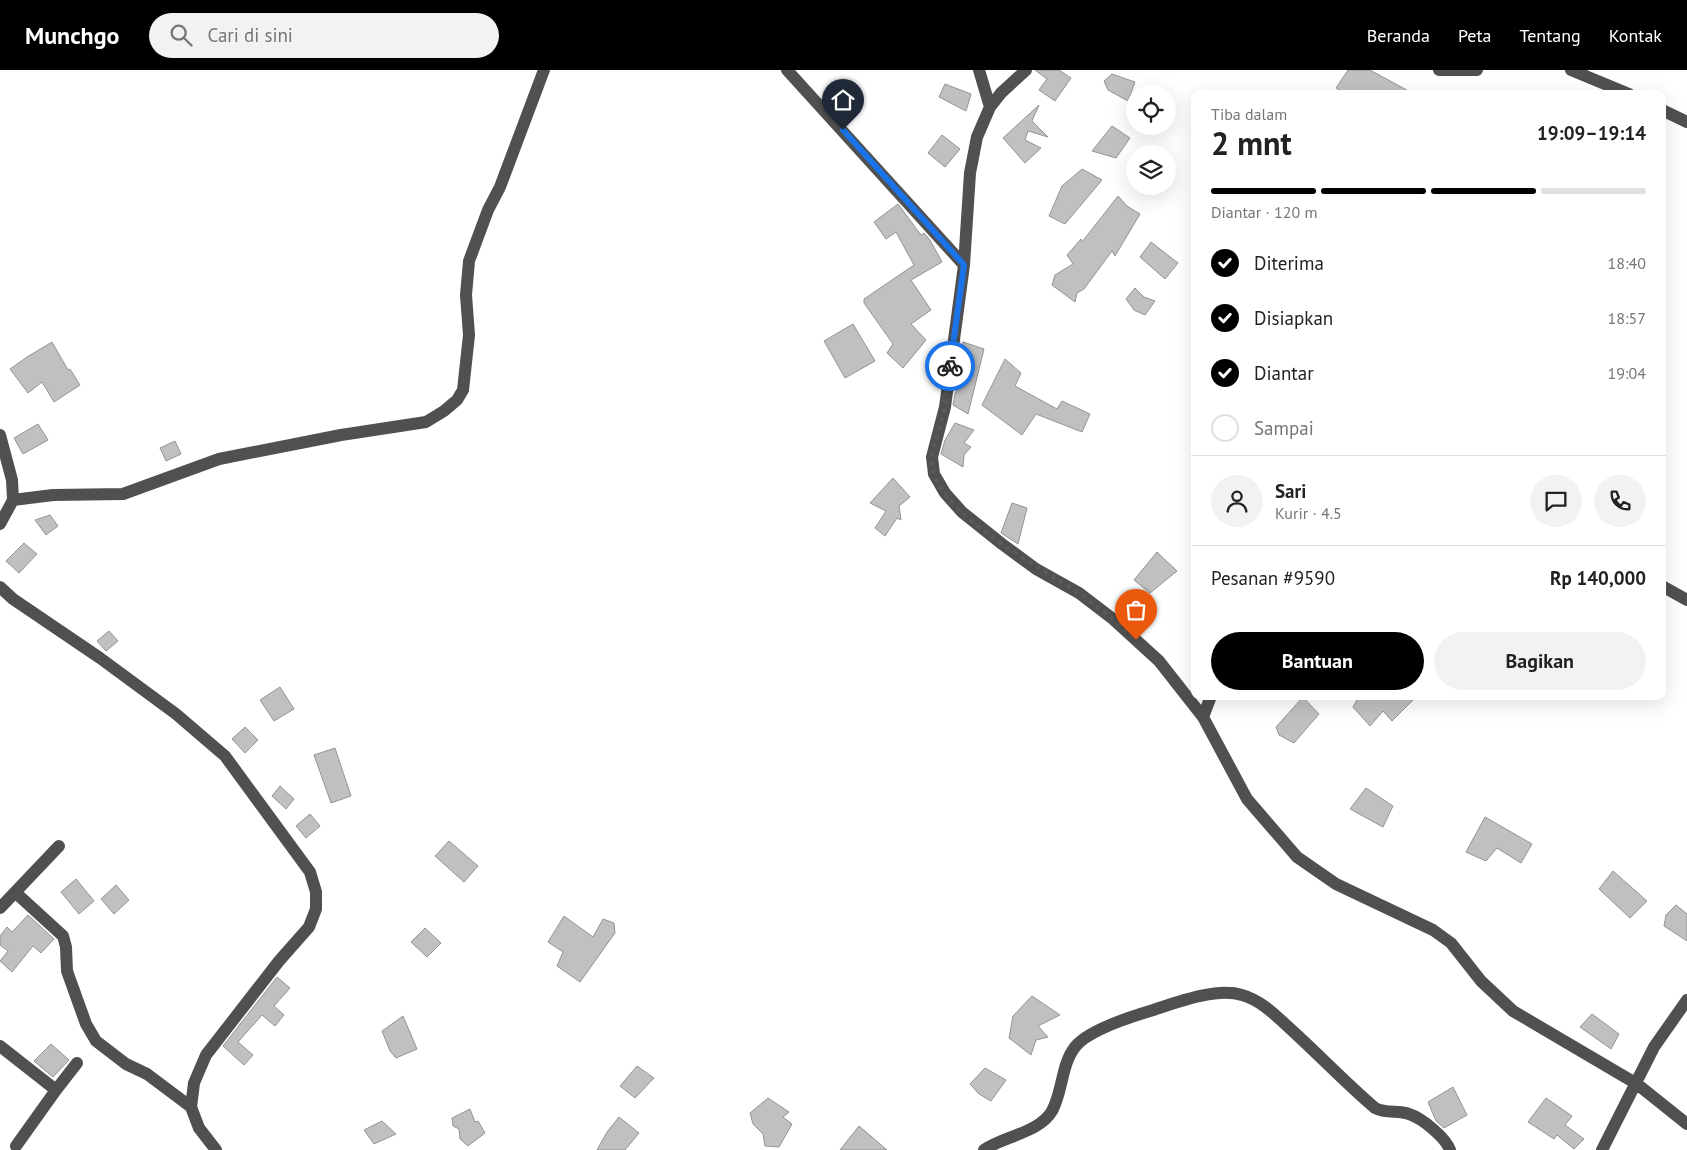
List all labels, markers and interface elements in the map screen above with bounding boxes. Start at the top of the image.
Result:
search box [149,13,499,58]
text: Munchgo [25,20,119,51]
icon: search [167,21,195,49]
text: Cari di sini [207,23,293,47]
text: Beranda [1367,24,1430,47]
text: Peta [1458,24,1492,47]
text: Tentang [1520,24,1581,47]
text: Kontak [1609,24,1662,47]
pin [822,79,864,130]
map controls [1126,85,1176,195]
button: locate [1126,85,1176,135]
icon: home [829,86,857,114]
text: Tiba dalam [1211,104,1287,124]
text: 19:09–19:14 [1537,121,1646,145]
text: 2 mnt [1211,122,1292,164]
button: layers [1126,145,1176,195]
text: Diantar · 120 m [1211,202,1317,222]
icon: check [1211,249,1239,277]
text: Diterima [1254,251,1324,275]
text: 18:40 [1608,253,1646,273]
icon: check [1211,304,1239,332]
text: Disiapkan [1254,306,1333,330]
text: 18:57 [1608,308,1646,328]
courier [925,341,975,391]
icon: bike [936,352,964,380]
icon: check [1211,359,1239,387]
text: Diantar [1254,361,1314,385]
text: 19:04 [1608,363,1646,383]
text: Sampai [1254,416,1314,440]
button: person [1211,475,1263,527]
button: chat [1530,475,1582,527]
button: phone [1594,475,1646,527]
text: Sari [1275,479,1306,503]
text: Kurir · 4.5 [1275,503,1342,523]
text: Pesanan #9590 [1211,566,1335,590]
text: Rp 140,000 [1550,566,1646,590]
pin [1115,589,1157,640]
icon: bag [1122,596,1150,624]
button: Bantuan [1211,632,1424,690]
button: Bagikan [1434,632,1646,690]

